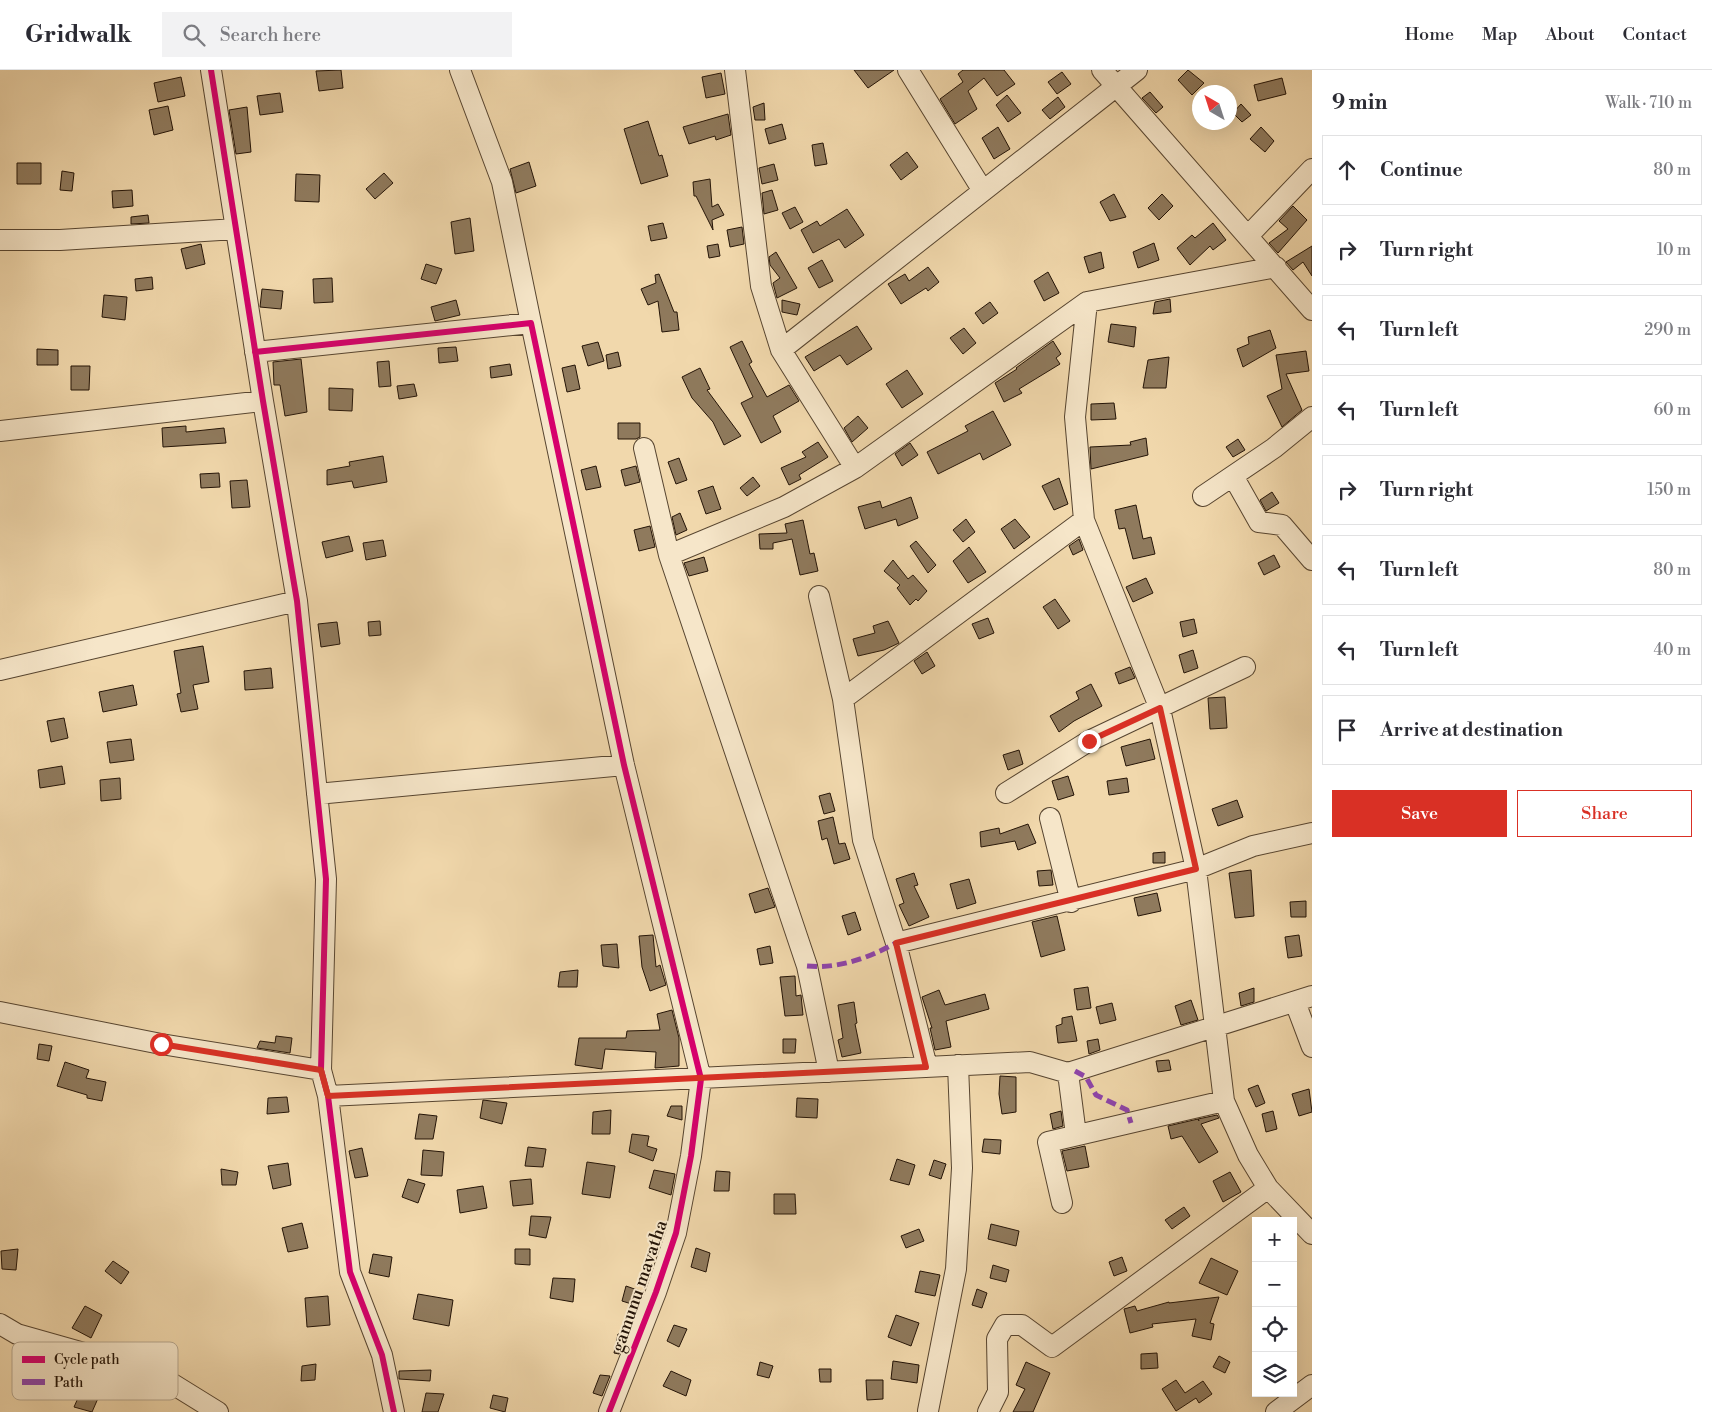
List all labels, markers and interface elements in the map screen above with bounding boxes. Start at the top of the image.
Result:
search box [162,12,512,57]
text: Gridwalk [25,20,132,50]
icon: search [180,21,208,49]
text: Search here [220,23,321,47]
text: Home [1405,23,1454,46]
text: Map [1482,23,1518,46]
text: About [1546,23,1595,46]
text: Contact [1623,23,1687,46]
north arrow [1192,85,1237,130]
text: 9 min [1332,90,1387,116]
text: Walk · 710 m [1605,93,1692,113]
icon: ahead [1333,156,1361,184]
text: Continue [1380,158,1463,182]
text: 80 m [1653,160,1691,180]
icon: right [1333,236,1361,264]
text: Turn right [1380,238,1473,262]
text: 10 m [1657,240,1691,260]
icon: left [1333,316,1361,344]
text: Turn left [1380,318,1459,342]
text: 290 m [1644,320,1691,340]
icon: left [1333,396,1361,424]
text: Turn left [1380,398,1459,422]
text: 60 m [1653,400,1691,420]
icon: right [1333,476,1361,504]
text: Turn right [1380,478,1473,502]
text: 150 m [1647,480,1691,500]
icon: left [1333,556,1361,584]
text: Turn left [1380,558,1459,582]
text: 80 m [1653,560,1691,580]
icon: left [1333,636,1361,664]
text: Turn left [1380,638,1459,662]
text: 40 m [1654,640,1691,660]
icon: arrive [1333,716,1361,744]
text: Arrive at destination [1380,718,1563,742]
route end [1078,730,1101,753]
button: Save [1332,790,1507,837]
button: Share [1517,790,1692,837]
route start [150,1033,173,1056]
street label: gamunu mavatha [606,1216,673,1355]
map controls [1252,1217,1297,1397]
button: + [1252,1217,1297,1262]
button: − [1252,1262,1297,1307]
button: locate [1252,1307,1297,1352]
legend [12,1342,178,1400]
text: Cycle path [54,1351,120,1369]
button: layers [1252,1352,1297,1397]
text: Path [54,1374,84,1392]

